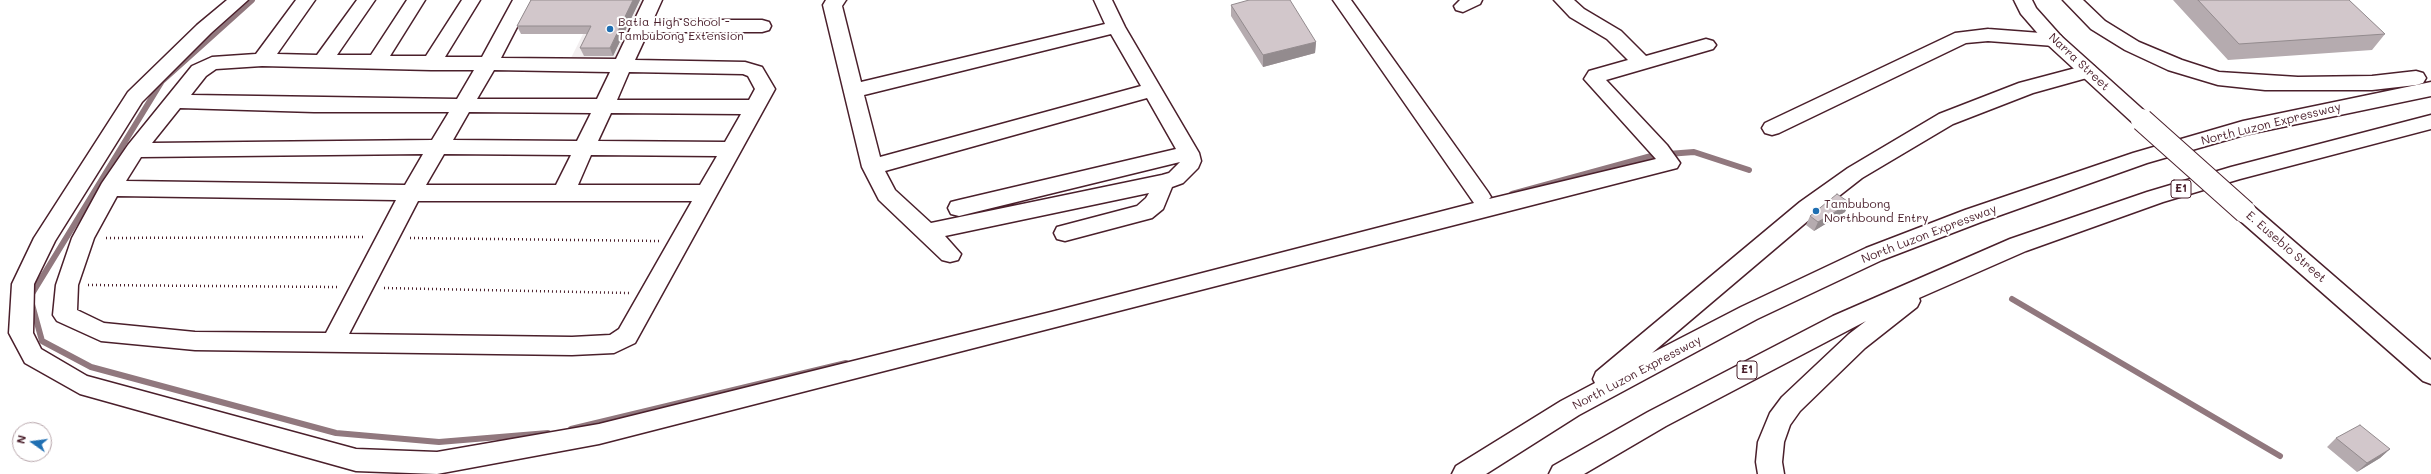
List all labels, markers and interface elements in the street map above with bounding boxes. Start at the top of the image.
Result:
place label: Batia High School - Tambubong Extension [618,15,744,43]
marker: Batia High School - Tambubong Extension [605,24,615,34]
street label: Narra Street [2046,30,2112,94]
street label: North Luzon Expressway [2200,100,2342,148]
road number: E1 [2171,180,2191,198]
place label: Tambubong Northbound Entry [1824,197,1929,225]
street label: North Luzon Expressway [1859,202,1999,266]
marker: Tambubong Northbound Entry [1811,206,1821,216]
street label: E. Eusebio Street [2243,208,2329,286]
street label: North Luzon Expressway [1570,333,1704,413]
road number: E1 [1737,361,1757,379]
north arrow [12,422,52,462]
text: N [13,433,29,445]

